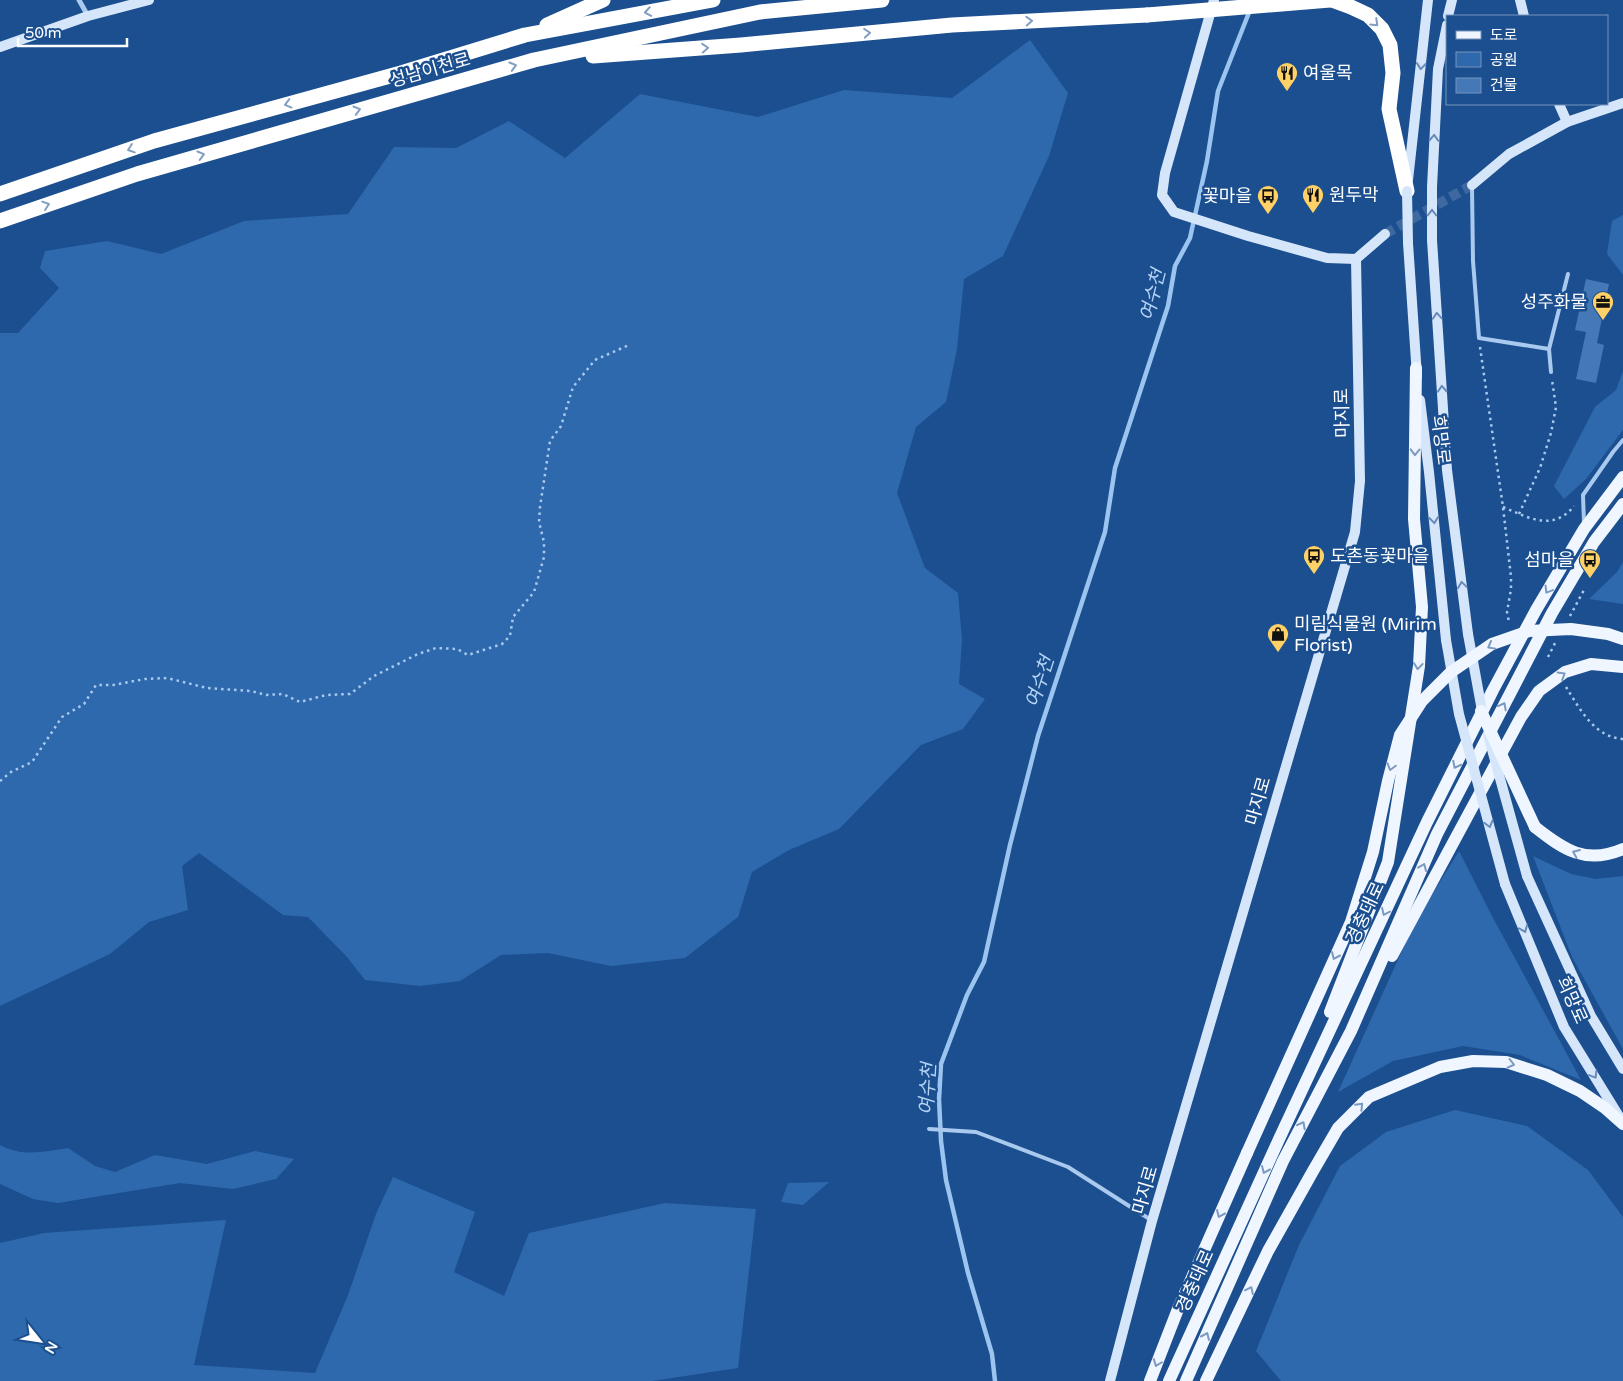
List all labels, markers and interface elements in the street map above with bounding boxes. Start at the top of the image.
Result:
one-way arrow [644,6,653,17]
scale bar [18,15,126,47]
legend [1446,15,1608,105]
one-way arrow [1025,16,1033,27]
one-way arrow [1369,17,1378,26]
text: 50 m [25,24,62,42]
text: 도로 [1490,26,1518,44]
one-way arrow [863,28,871,39]
one-way arrow [701,42,709,53]
street label: 성남이천로 [387,48,473,92]
text: 공원 [1490,51,1518,69]
one-way arrow [509,61,518,72]
restaurant icon: 여울목 [1275,61,1299,92]
place label: 여울목 [1303,62,1353,84]
one-way arrow [1416,62,1427,70]
text: 건물 [1490,76,1518,94]
one-way arrow [283,98,292,109]
one-way arrow [352,105,361,116]
one-way arrow [1429,134,1440,142]
one-way arrow [128,143,136,153]
one-way arrow [196,151,204,161]
restaurant icon: 원두막 [1301,183,1325,214]
bus stop icon: 꽃마을 [1256,184,1280,215]
place label: 원두막 [1329,184,1379,206]
place label: 꽃마을 [1202,185,1252,207]
one-way arrow [41,201,50,211]
one-way arrow [1427,209,1437,217]
water label: 여수천 [1136,265,1170,323]
office icon: 성주화물 [1591,290,1615,321]
place label: 성주화물 [1521,291,1587,313]
one-way arrow [1432,312,1443,320]
one-way arrow [1436,385,1447,393]
street label: 마지로 [1331,388,1353,438]
street label: 희망로 [1427,414,1455,466]
one-way arrow [1409,448,1420,456]
one-way arrow [1428,517,1439,525]
bus stop icon: 도촌동꽃마을 [1302,544,1326,575]
place label: 도촌동꽃마을 [1330,545,1429,567]
bus stop icon: 섬마을 [1578,548,1602,579]
place label: 섬마을 [1524,549,1574,571]
one-way arrow [1457,581,1468,589]
one-way arrow [1544,585,1554,594]
place label: 미림식물원 (Mirim Florist) [1294,613,1437,656]
shop icon: 미림식물원 (Mirim Florist) [1266,622,1290,653]
one-way arrow [1487,640,1496,650]
water label: 여수천 [1021,652,1059,710]
one-way arrow [1413,662,1424,670]
one-way arrow [1556,672,1565,682]
one-way arrow [1497,702,1507,711]
one-way arrow [1451,760,1462,769]
one-way arrow [1387,763,1397,771]
street label: 마지로 [1241,774,1275,828]
one-way arrow [1483,819,1494,828]
one-way arrow [1572,848,1581,859]
one-way arrow [1416,863,1427,872]
street label: 경충대로 [1341,878,1389,948]
one-way arrow [1382,906,1392,915]
one-way arrow [1517,924,1528,933]
one-way arrow [1331,951,1342,960]
street label: 희망로 [1552,973,1592,1027]
one-way arrow [1507,1059,1515,1069]
water label: 여수천 [916,1061,940,1116]
one-way arrow [1587,1069,1597,1078]
one-way arrow [1354,1103,1363,1112]
one-way arrow [1296,1121,1306,1130]
street label: 마지로 [1128,1163,1162,1217]
one-way arrow [1260,1165,1271,1174]
one-way arrow [1216,1209,1227,1218]
street label: 경충대로 [1171,1246,1219,1316]
one-way arrow [1244,1286,1254,1295]
north arrow [15,1316,65,1366]
one-way arrow [1199,1332,1210,1341]
text: N [41,1338,61,1356]
one-way arrow [1153,1359,1163,1367]

